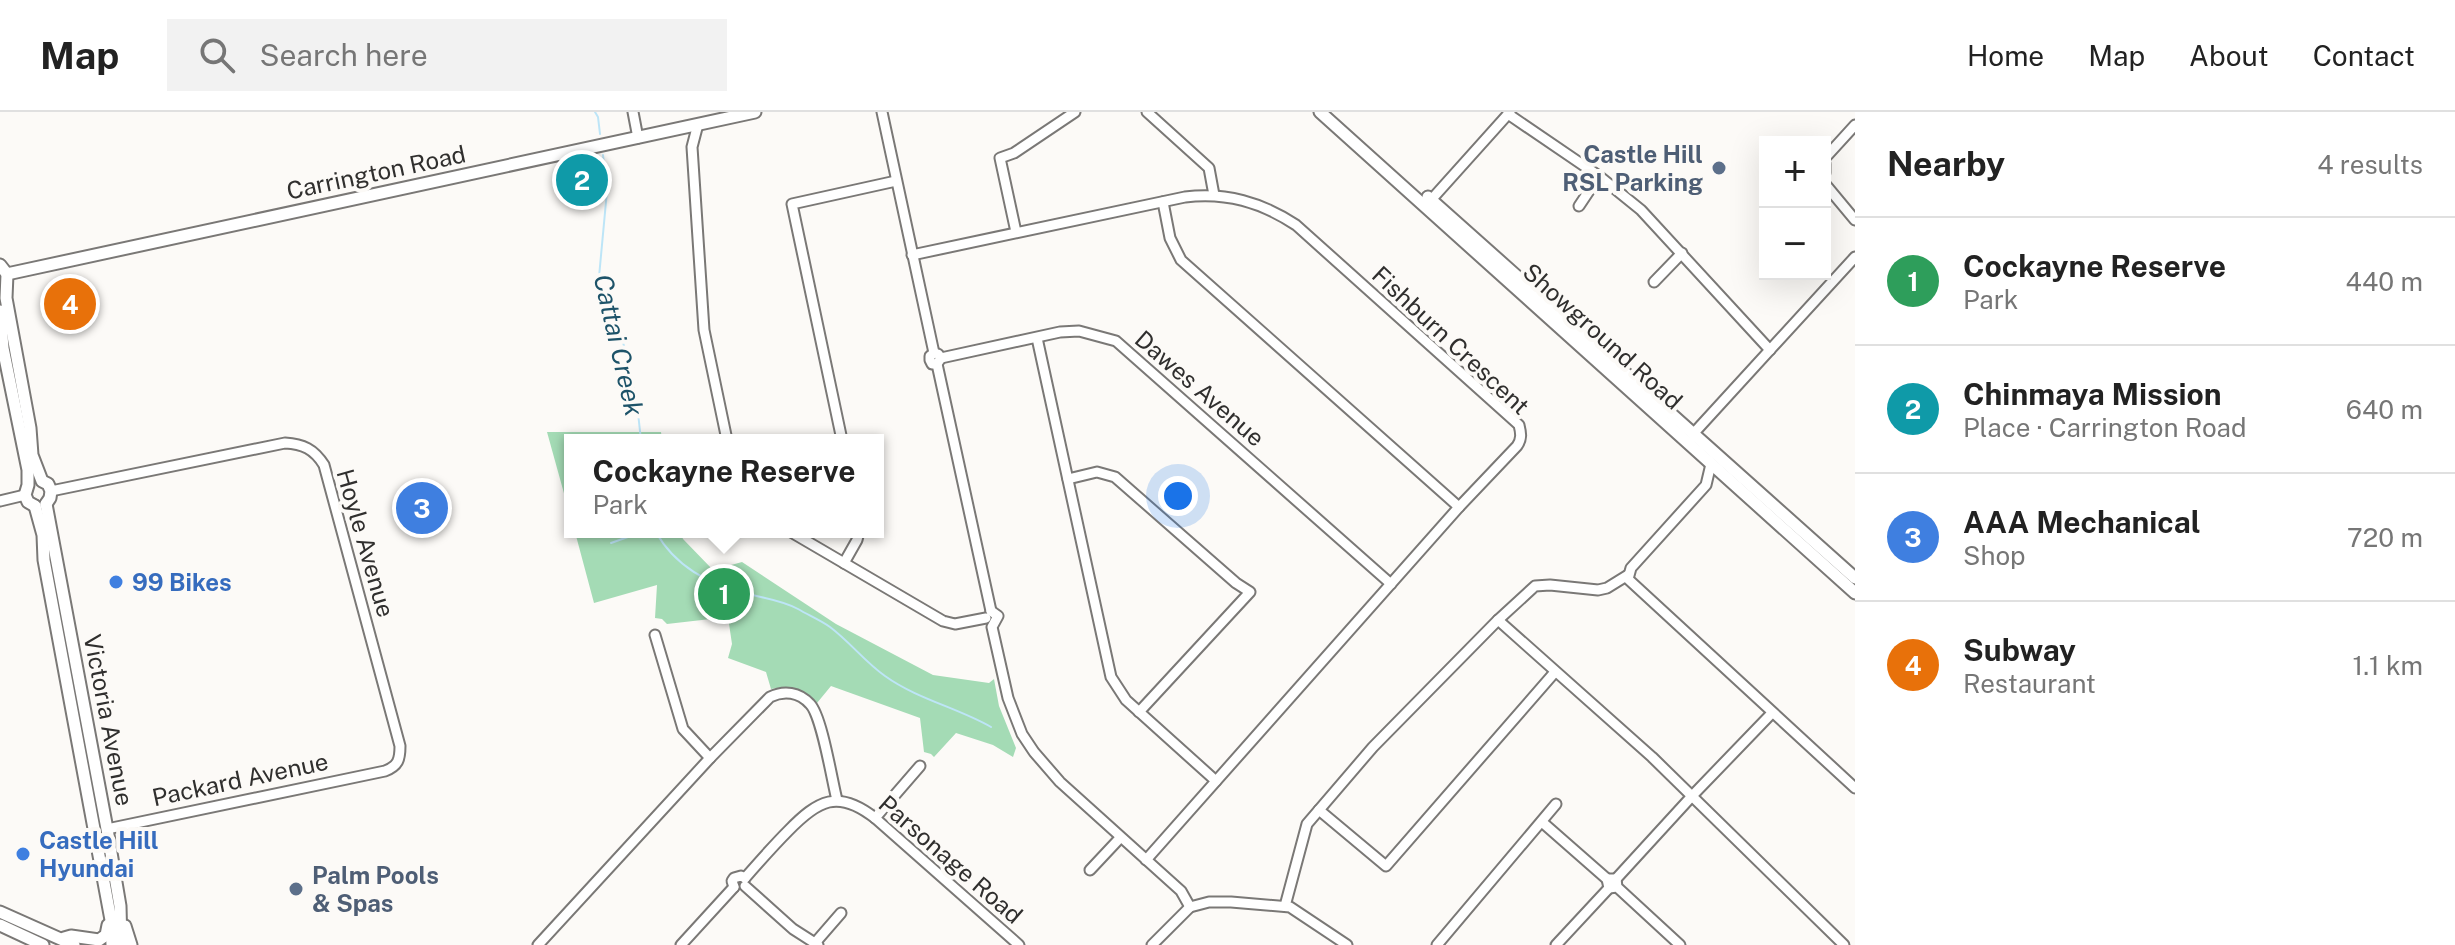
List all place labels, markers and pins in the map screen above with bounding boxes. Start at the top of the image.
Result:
place label: Castle Hill RSL Parking [1562,140,1703,196]
pin: 2 [556,150,608,210]
marker: Castle Hill RSL Parking [1710,159,1728,177]
pin: 4 [44,274,96,334]
pin: 3 [396,478,448,538]
pin: 1 [698,564,750,624]
place label: 99 Bikes [132,568,232,596]
marker: 99 Bikes [107,573,125,591]
place label: Castle Hill Hyundai [39,826,159,882]
marker: Castle Hill Hyundai [14,845,32,863]
place label: Palm Pools & Spas [312,861,439,917]
marker: Palm Pools & Spas [287,880,305,898]

